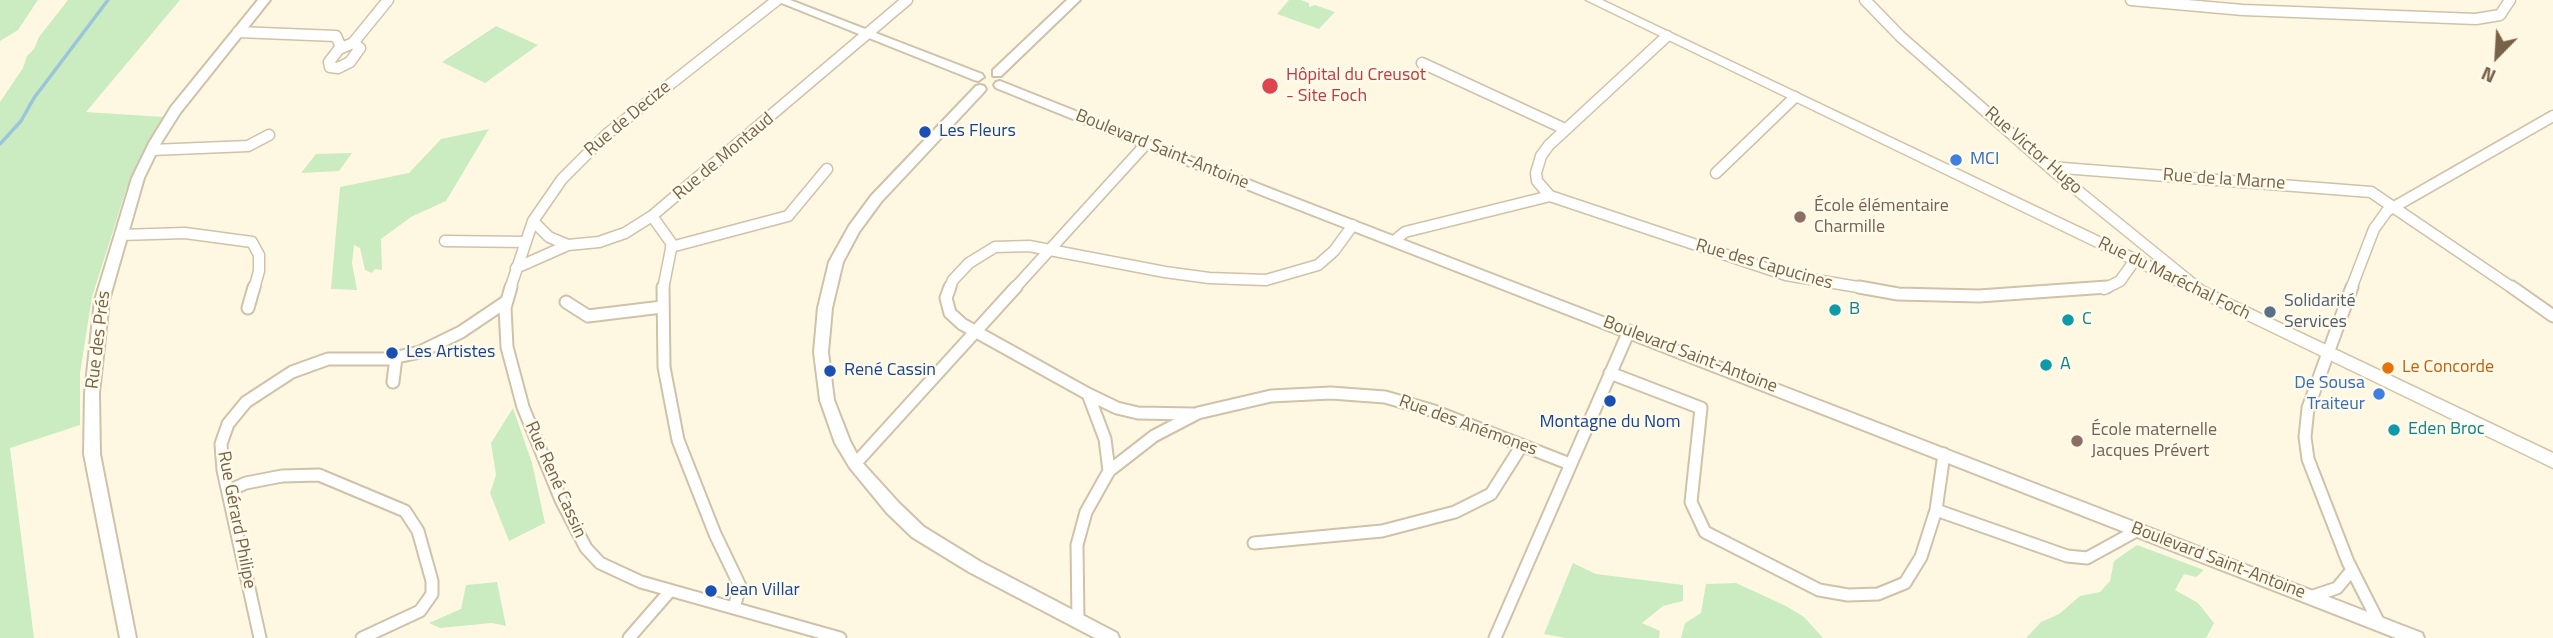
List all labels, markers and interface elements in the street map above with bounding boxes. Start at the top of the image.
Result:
north arrow [2462,21,2532,91]
text: N [2476,60,2500,92]
place label: Hôpital du Creusot - Site Foch [1286,65,1426,108]
marker: Hôpital du Creusot - Site Foch [1260,76,1280,96]
street label: Rue de Decize [580,77,676,161]
street label: Rue Victor Hugo [1980,103,2086,199]
street label: Boulevard Saint-Antoine [1072,105,1252,195]
street label: Rue de Montaud [669,109,779,205]
place label: Les Fleurs [939,121,1016,143]
marker: Les Fleurs [917,124,933,140]
place label: MCI [1970,149,1999,171]
marker: MCI [1948,152,1964,168]
street label: Rue de la Marne [2162,165,2286,195]
place label: École élémentaire Charmille [1814,196,1949,238]
marker: École élémentaire Charmille [1792,209,1808,225]
street label: Rue du Maréchal Foch [2094,233,2254,325]
street label: Rue des Capucines [1693,235,1835,295]
street label: Rue des Prés [82,290,116,390]
place label: Solidarité Services [2284,291,2355,334]
place label: B [1849,299,1860,321]
marker: B [1827,302,1843,318]
marker: Solidarité Services [2262,304,2278,320]
place label: C [2082,309,2092,331]
street label: Boulevard Saint-Antoine [1600,312,1780,398]
marker: C [2060,312,2076,328]
place label: Les Artistes [406,342,495,364]
marker: Les Artistes [384,345,400,361]
place label: A [2060,354,2071,376]
marker: A [2038,357,2054,373]
place label: Le Concorde [2402,357,2494,379]
place label: René Cassin [844,360,936,382]
marker: Le Concorde [2380,360,2396,376]
marker: René Cassin [822,363,838,379]
place label: De Sousa Traiteur [2294,373,2365,416]
marker: De Sousa Traiteur [2371,386,2387,402]
street label: Rue des Anémones [1396,391,1540,461]
marker: Montagne du Nom [1602,393,1618,409]
place label: Montagne du Nom [1539,412,1681,434]
street label: Rue René Cassin [520,418,590,542]
place label: Eden Broc [2408,419,2485,441]
place label: École maternelle Jacques Prévert [2091,420,2217,462]
marker: Eden Broc [2386,422,2402,438]
marker: École maternelle Jacques Prévert [2069,433,2085,449]
street label: Rue Gérard Philipe [212,449,260,591]
street label: Boulevard Saint-Antoine [2128,518,2308,604]
place label: Jean Villar [725,580,800,602]
marker: Jean Villar [703,583,719,599]

